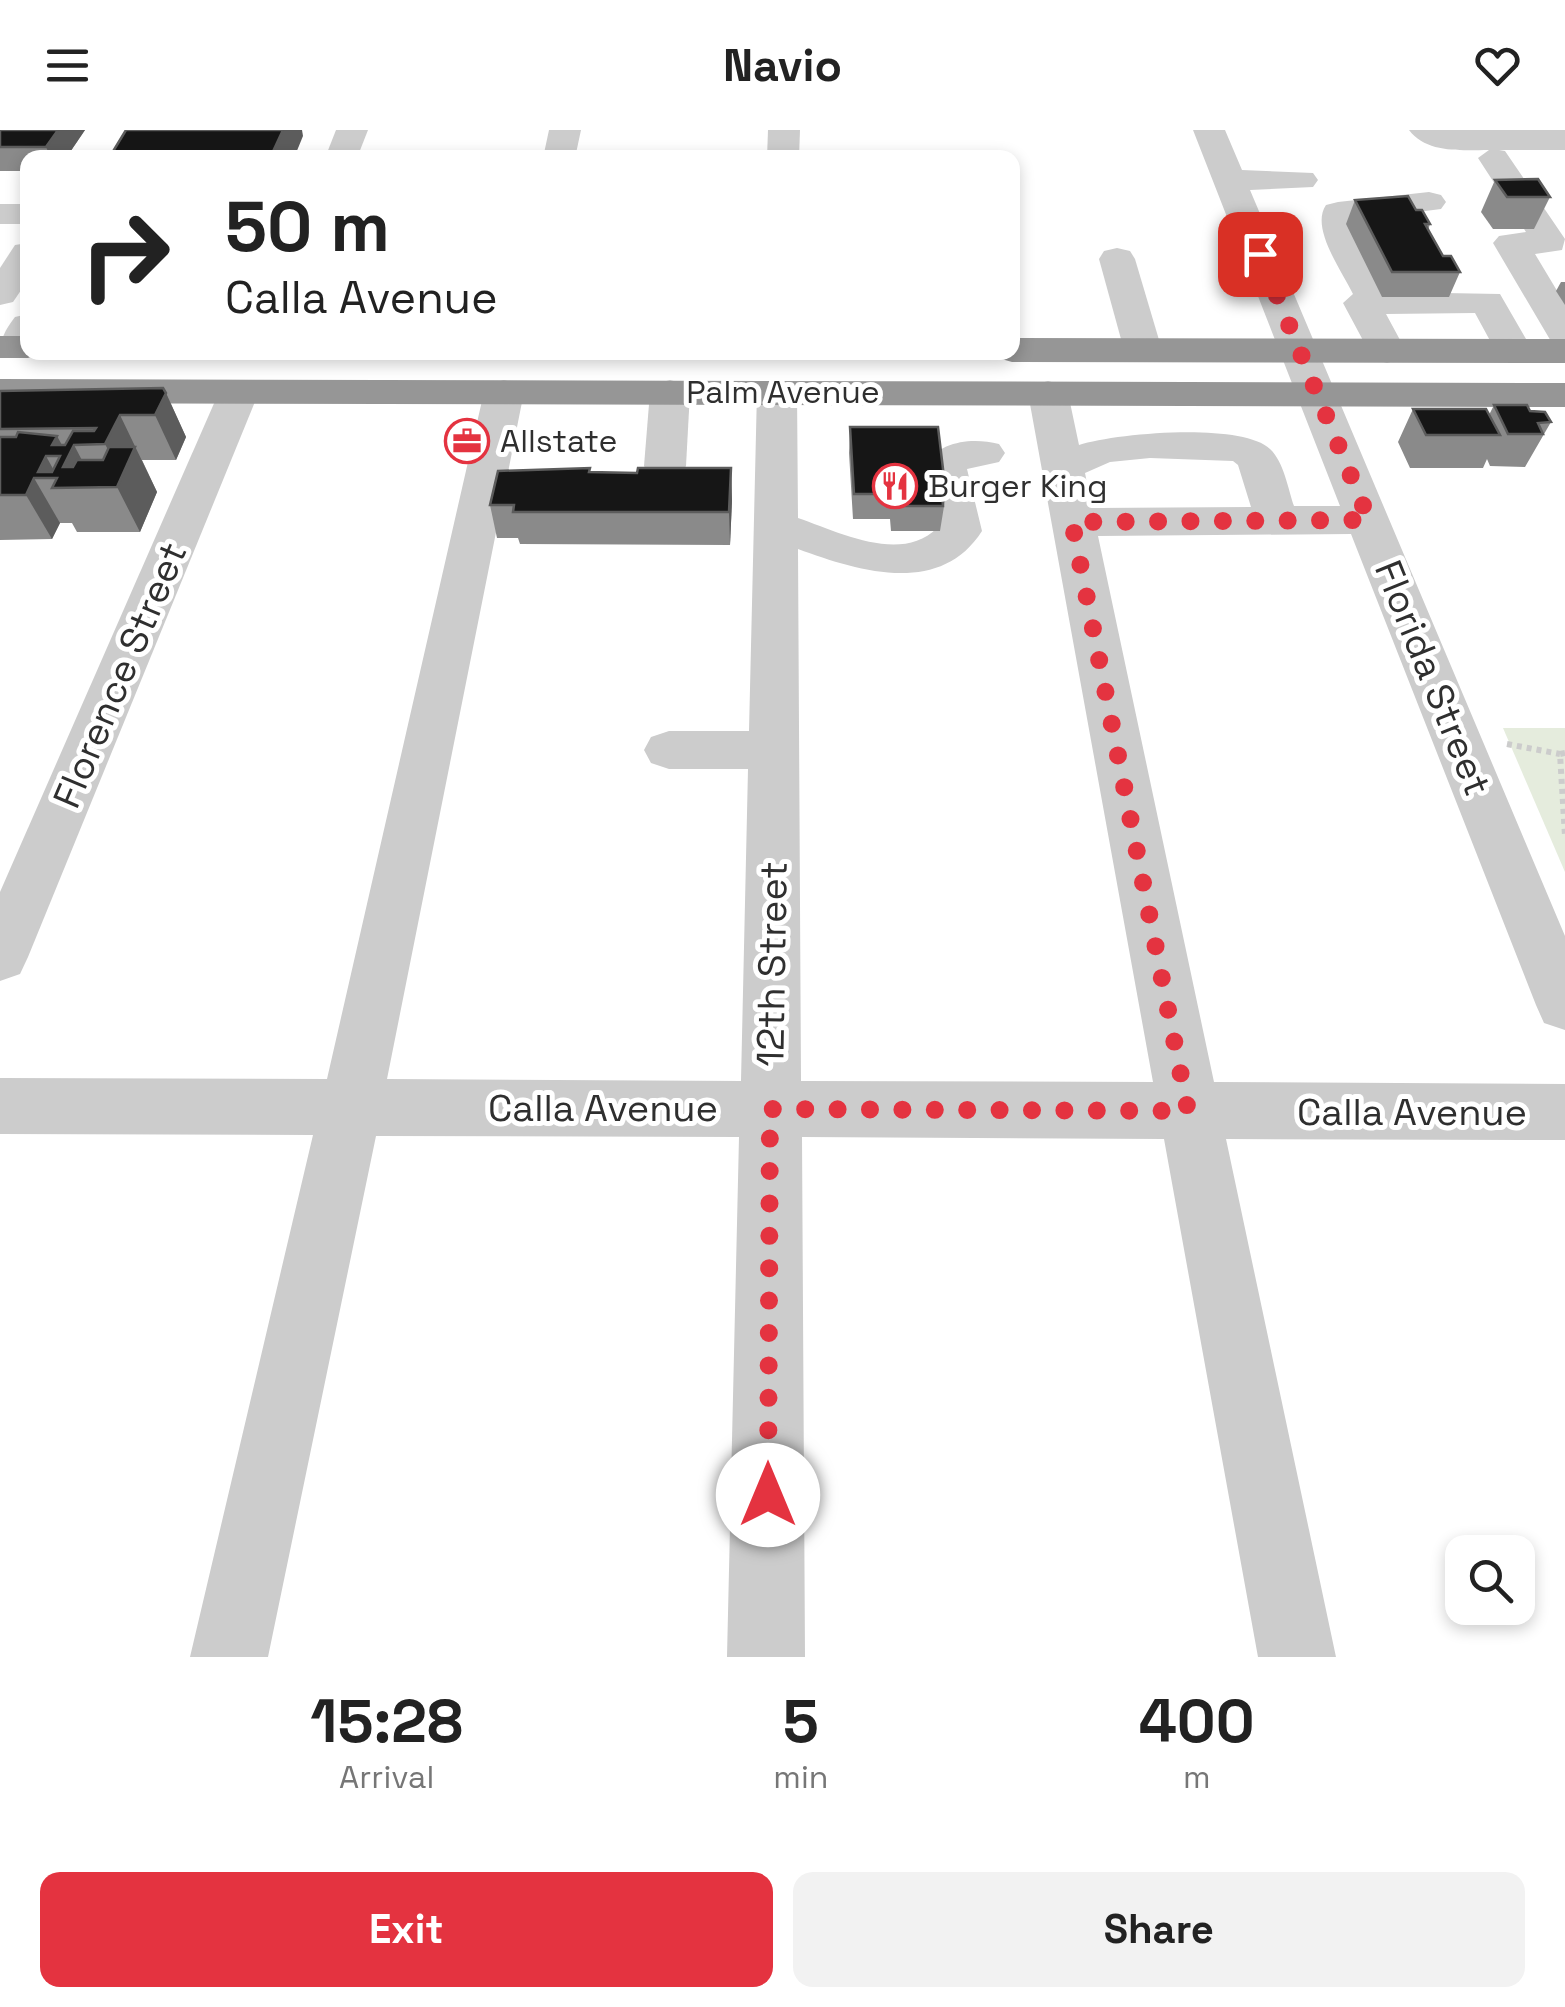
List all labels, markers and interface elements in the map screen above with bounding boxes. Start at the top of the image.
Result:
text: Navio [723,37,842,94]
icon: menu [40,38,95,93]
icon: heart [1470,38,1525,93]
text: 50 m [225,182,390,271]
icon: right [60,190,190,320]
pin [1218,212,1303,297]
icon: arrive [1233,227,1288,282]
text: Calla Avenue [225,269,498,326]
street label: Palm Avenue [686,372,880,412]
office icon: Allstate [444,418,490,464]
place label: Allstate [500,421,617,461]
restaurant icon: Burger King [872,463,918,509]
place label: Burger King [928,466,1108,506]
street label: Florence Street [42,535,198,815]
street label: Florida Street [1364,553,1502,803]
street label: 12th Street [746,861,798,1067]
street label: Calla Avenue [488,1084,718,1132]
street label: Calla Avenue [1297,1088,1527,1136]
position arrow [716,1443,820,1547]
map controls [1445,1535,1535,1625]
button: search [1445,1535,1535,1625]
text: 15:28 [310,1683,463,1760]
text: 5 [783,1683,819,1760]
text: 400 [1139,1683,1255,1760]
text: Arrival [339,1757,434,1797]
text: min [773,1757,828,1797]
text: m [1183,1757,1210,1797]
button: Exit [40,1872,773,1987]
button: Share [793,1872,1525,1987]

